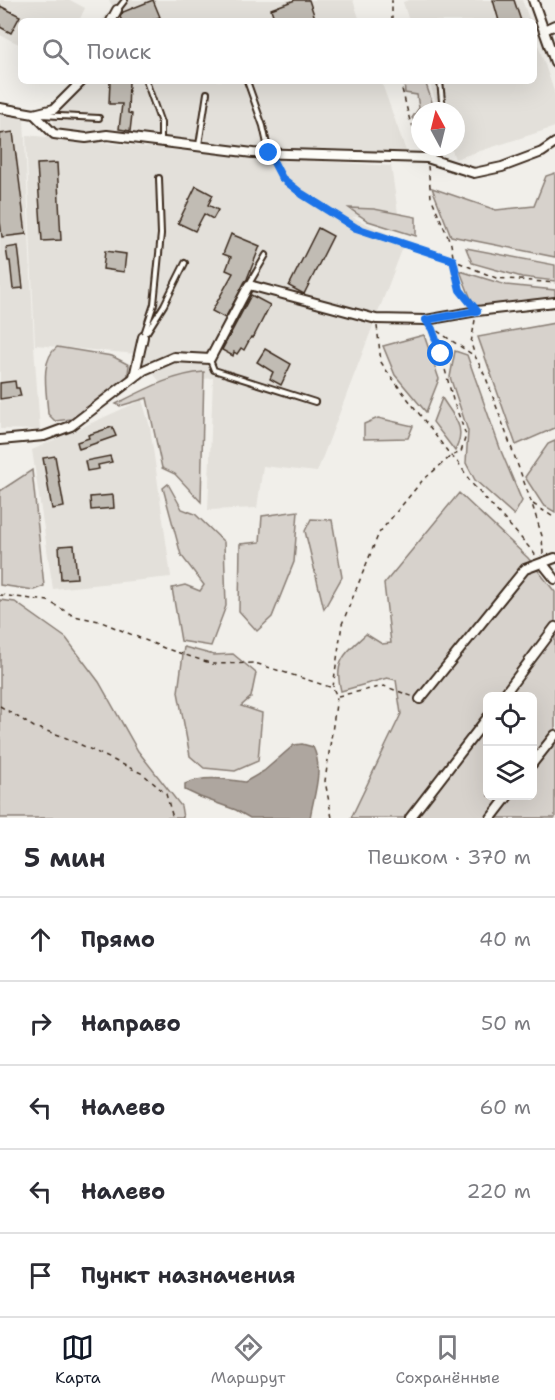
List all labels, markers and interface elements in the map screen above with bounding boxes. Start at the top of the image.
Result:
search box [18,18,537,84]
icon: search [39,35,72,68]
text: Поиск [87,37,151,66]
north arrow [411,102,465,156]
route end [255,139,281,165]
route start [427,340,453,366]
map controls [483,692,537,800]
button: locate [483,692,537,746]
button: layers [483,746,537,800]
text: 5 мин [24,840,105,875]
text: Пешком · 370 m [368,844,531,870]
icon: ahead [24,923,57,956]
text: Прямо [81,925,155,954]
text: 40 m [479,926,531,952]
icon: right [24,1007,57,1040]
text: Направо [81,1009,181,1038]
text: 50 m [481,1010,531,1036]
icon: left [24,1091,57,1124]
text: Налево [81,1093,165,1122]
text: 60 m [479,1094,531,1120]
icon: left [24,1175,57,1208]
text: Налево [81,1177,165,1206]
text: 220 m [467,1178,531,1204]
icon: arrive [24,1259,57,1292]
text: Пункт назначения [81,1261,295,1290]
tab: Карта [55,1331,101,1388]
tab: Маршрут [211,1331,285,1388]
tab: Сохранённые [395,1331,500,1388]

